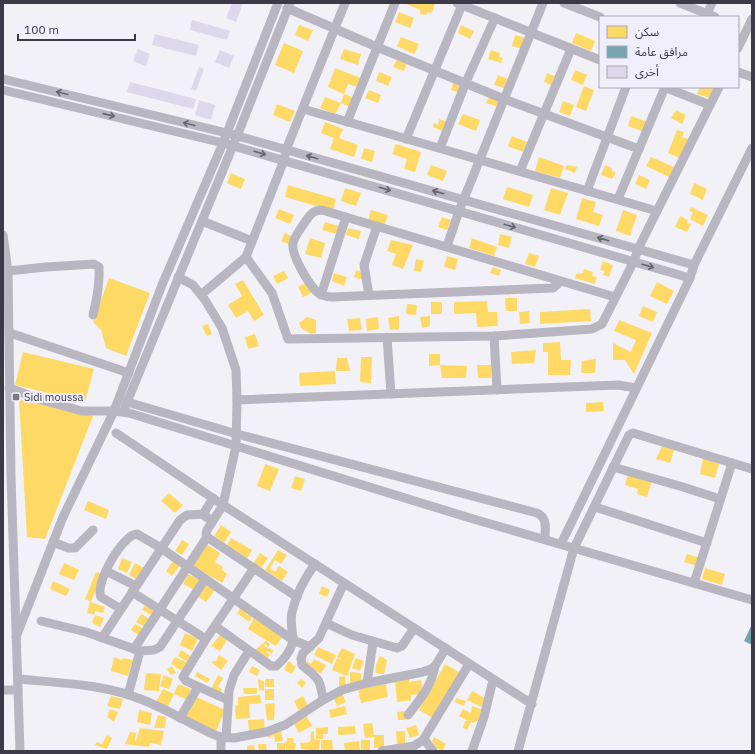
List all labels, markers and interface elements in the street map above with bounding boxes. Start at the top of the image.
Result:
scale bar [18,16,135,42]
legend [599,16,739,88]
text: 100 m [24,22,59,37]
text: سكن [635,24,659,39]
text: مرافق عامة [635,44,688,60]
text: أخرى [635,64,659,79]
one-way arrow [56,89,69,97]
one-way arrow [102,112,115,120]
one-way arrow [183,119,196,127]
one-way arrow [254,150,267,157]
one-way arrow [306,153,319,160]
one-way arrow [378,186,391,194]
one-way arrow [431,188,444,196]
one-way arrow [503,223,516,230]
one-way arrow [597,235,610,243]
one-way arrow [642,263,655,270]
place label: Sidi moussa [24,390,84,404]
marker: Sidi moussa [11,392,21,402]

